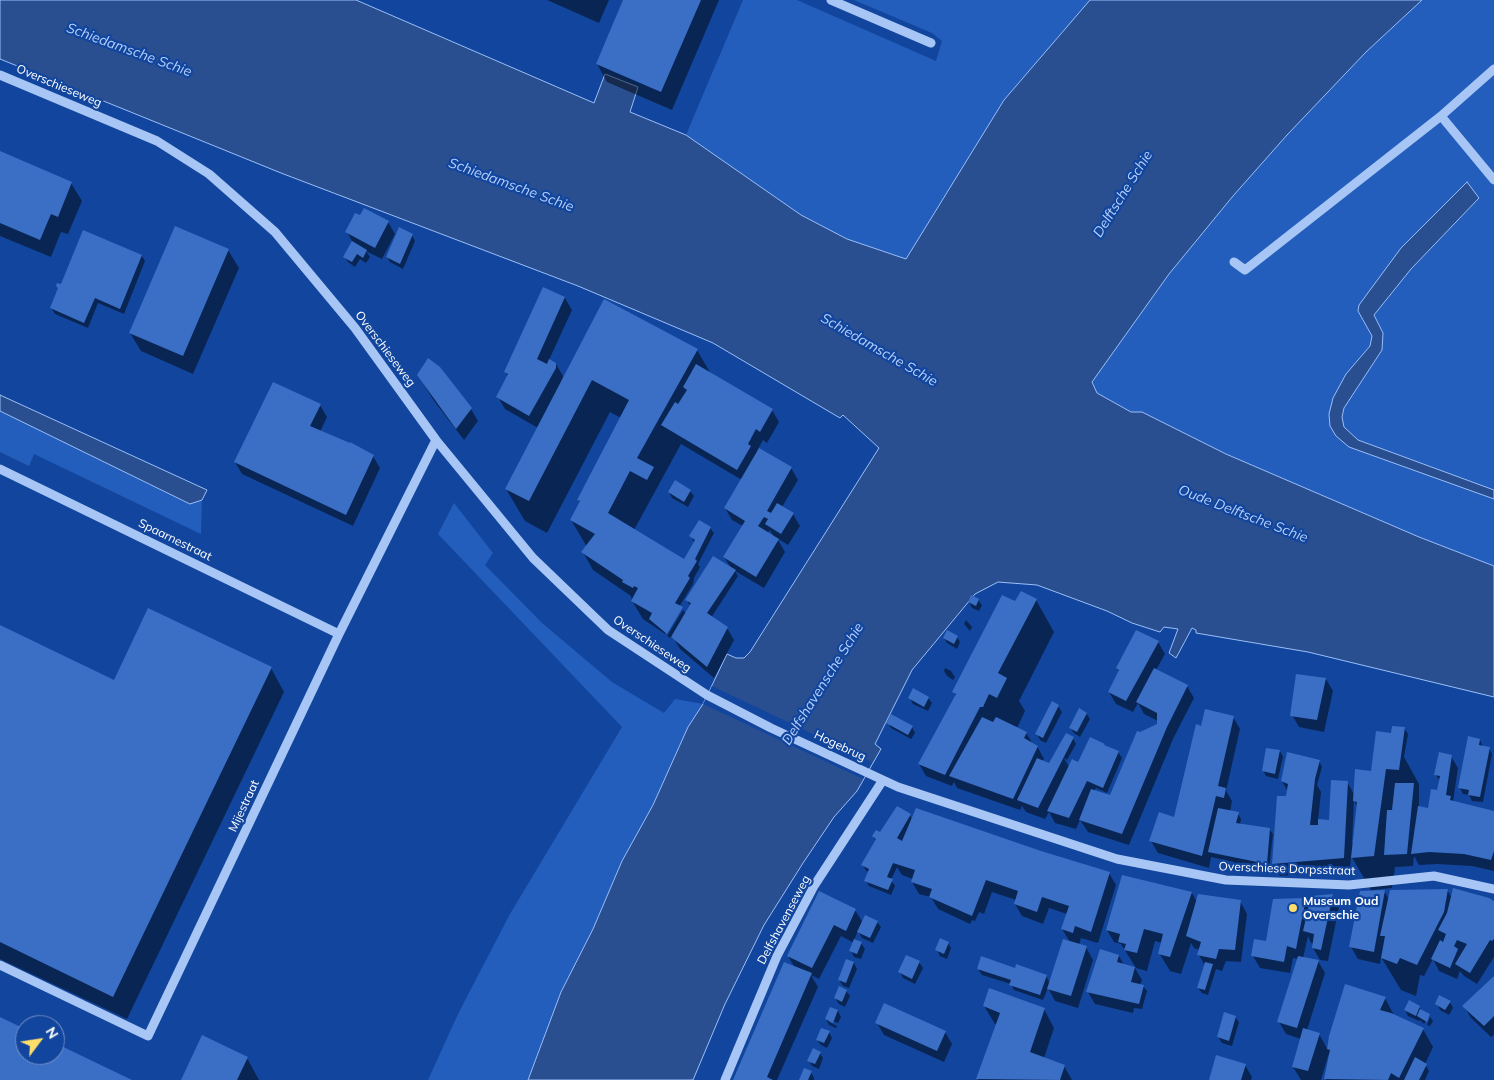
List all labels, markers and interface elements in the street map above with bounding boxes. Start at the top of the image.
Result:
water label: Schiedamsche Schie [64,20,194,80]
street label: Overschieseweg [14,62,104,110]
water label: Delftsche Schie [1090,148,1156,240]
water label: Schiedamsche Schie [446,155,576,215]
street label: Overschieseweg [352,308,418,390]
water label: Schiedamsche Schie [818,310,940,390]
water label: Oude Delftsche Schie [1176,482,1310,546]
street label: Spaarnestraat [136,516,214,564]
street label: Overschieseweg [610,613,694,675]
water label: Delfshavensche Schie [779,620,867,748]
street label: Hogebrug [812,728,868,764]
street label: Mijestraat [226,778,262,834]
street label: Overschiese Dorpsstraat [1218,859,1356,879]
street label: Delfshavenseweg [754,873,814,967]
place label: Museum Oud Overschie [1303,894,1378,922]
marker: Museum Oud Overschie [1287,902,1299,914]
north arrow [15,1015,65,1065]
text: N [42,1024,62,1042]

